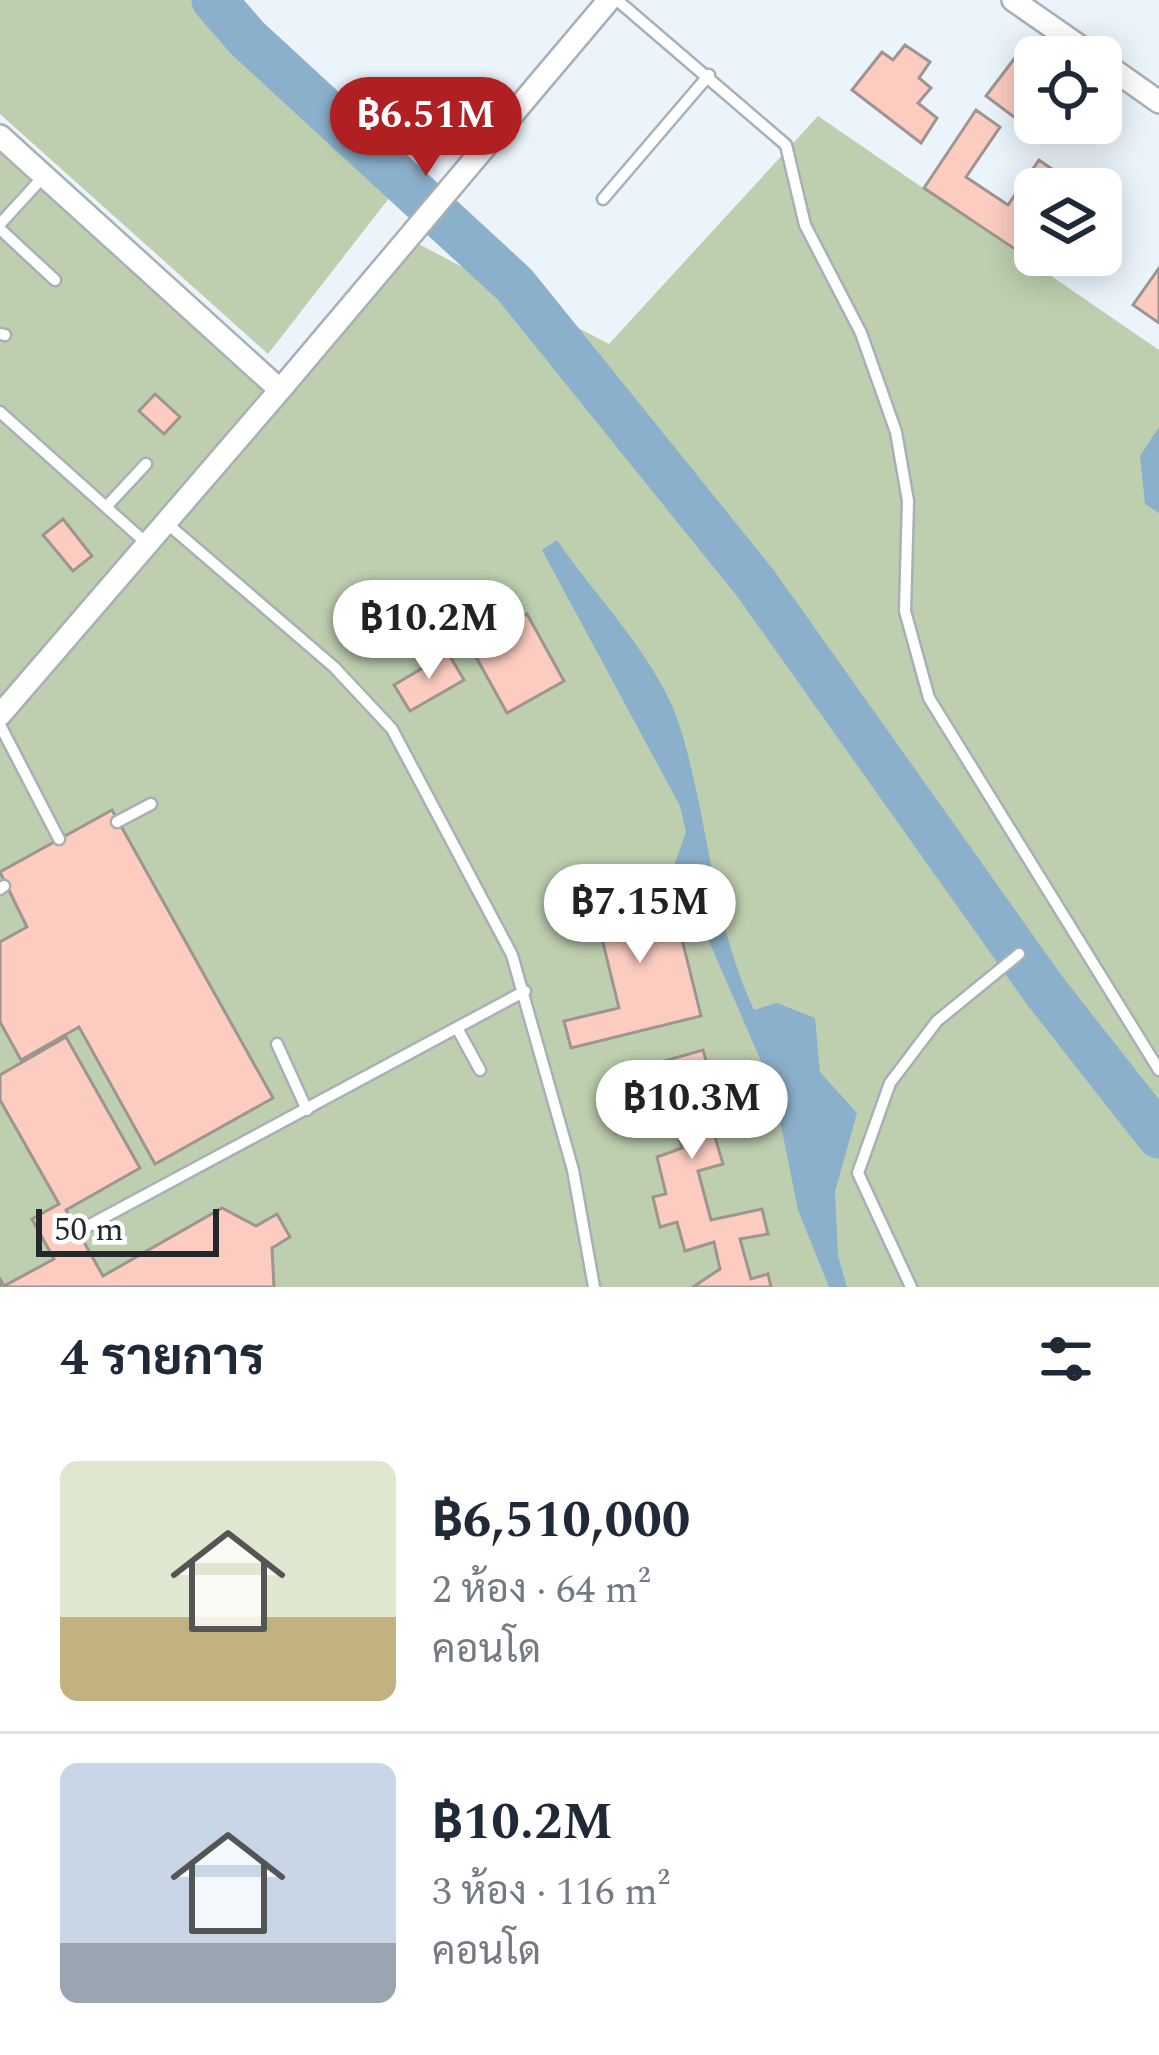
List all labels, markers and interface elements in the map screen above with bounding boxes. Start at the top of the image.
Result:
map controls [1014,36,1122,276]
button: locate [1014,36,1122,144]
pin: ฿6.51M [328,77,524,179]
text: ฿6.51M [357,86,495,145]
button: layers [1014,168,1122,276]
pin: ฿10.2M [331,580,527,682]
text: ฿10.2M [360,589,498,648]
pin: ฿7.15M [542,864,738,966]
text: ฿7.15M [571,873,709,932]
pin: ฿10.3M [594,1060,790,1162]
text: ฿10.3M [623,1069,761,1128]
scale bar [36,1203,219,1256]
text: 50 m [54,1205,124,1255]
text: 4 รายการ [60,1320,265,1398]
icon: filters [1033,1326,1099,1392]
text: ฿6,510,000 [432,1482,690,1560]
icon: home [156,1509,300,1653]
text: 2 ห้อง · 64 m² [432,1561,651,1620]
text: คอนโด [432,1621,541,1680]
text: ฿10.2M [432,1784,613,1862]
icon: home [156,1811,300,1955]
text: 3 ห้อง · 116 m² [432,1863,670,1922]
text: คอนโด [432,1923,541,1982]

